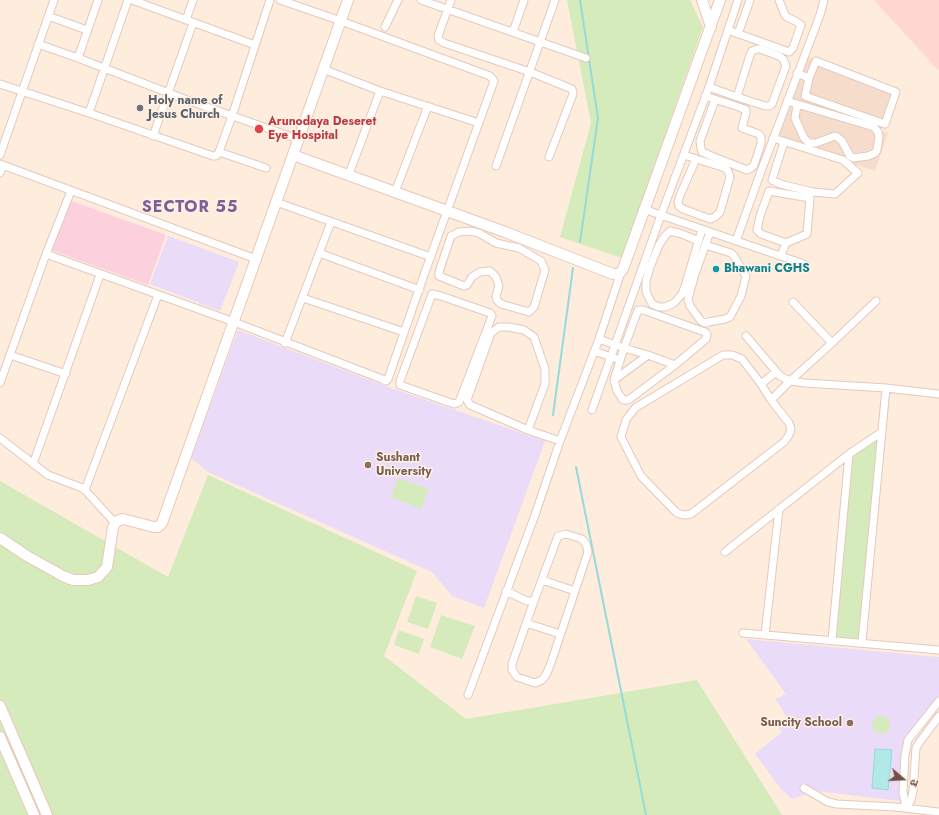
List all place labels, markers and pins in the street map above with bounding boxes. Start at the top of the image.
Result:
place label: Holy name of Jesus Church [148,94,222,122]
marker: Holy name of Jesus Church [135,103,145,113]
place label: Arunodaya Deseret Eye Hospital [268,115,376,143]
marker: Arunodaya Deseret Eye Hospital [253,123,265,135]
place label: Bhawani CGHS [724,262,810,276]
marker: Bhawani CGHS [711,264,721,274]
place label: Sushant University [376,451,431,479]
marker: Sushant University [363,460,373,470]
place label: Suncity School [760,716,842,730]
marker: Suncity School [845,718,855,728]

